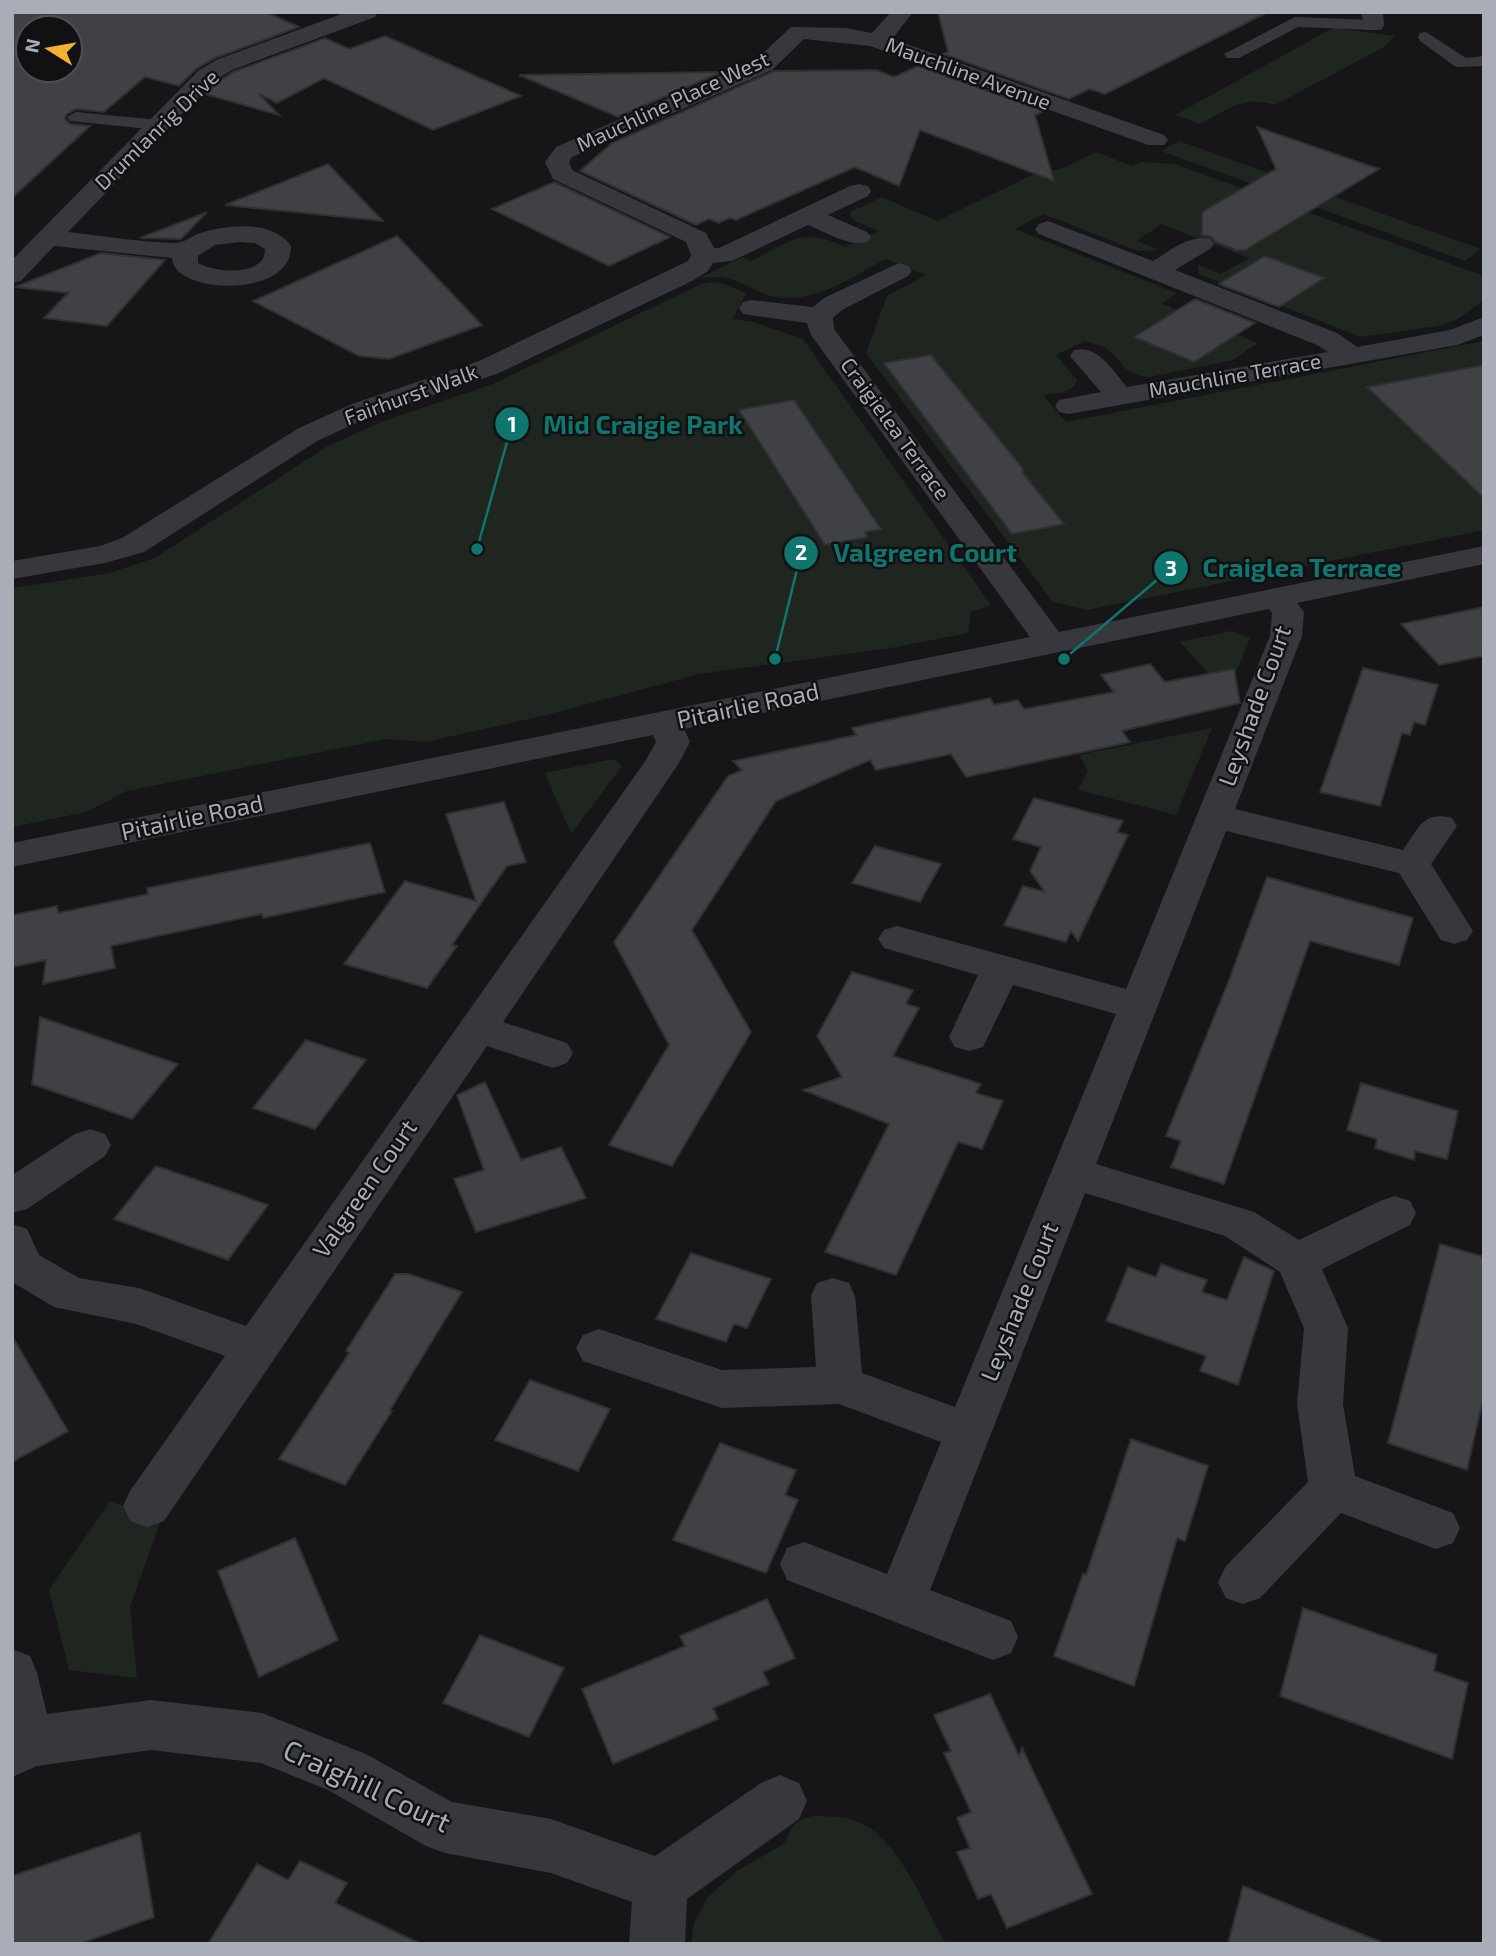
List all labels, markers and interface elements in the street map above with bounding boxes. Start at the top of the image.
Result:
north arrow [14,14,84,84]
street label: Mauchline Avenue [883,31,1054,114]
text: N [19,37,44,55]
street label: Mauchline Place West [572,45,773,156]
street label: Drumlanrig Drive [89,63,223,194]
street label: Mauchline Terrace [1147,347,1323,402]
street label: Craigielea Terrace [836,352,956,504]
street label: Fairhurst Walk [341,358,481,429]
callout: Mid Craigie Park [494,401,756,448]
text: Mid Craigie Park [543,408,743,439]
text: 1 [507,411,517,436]
callout: Valgreen Court [784,529,1030,576]
text: Valgreen Court [833,536,1017,567]
text: 2 [795,539,807,564]
callout: Craiglea Terrace [1154,545,1416,592]
text: Craiglea Terrace [1203,551,1401,582]
text: 3 [1165,555,1177,580]
street label: Leyshade Court [1211,621,1296,790]
street label: Pitairlie Road [674,675,821,734]
street label: Pitairlie Road [118,787,265,846]
street label: Valgreen Court [305,1114,422,1263]
street label: Leyshade Court [974,1218,1064,1385]
street label: Craighill Court [279,1732,456,1839]

